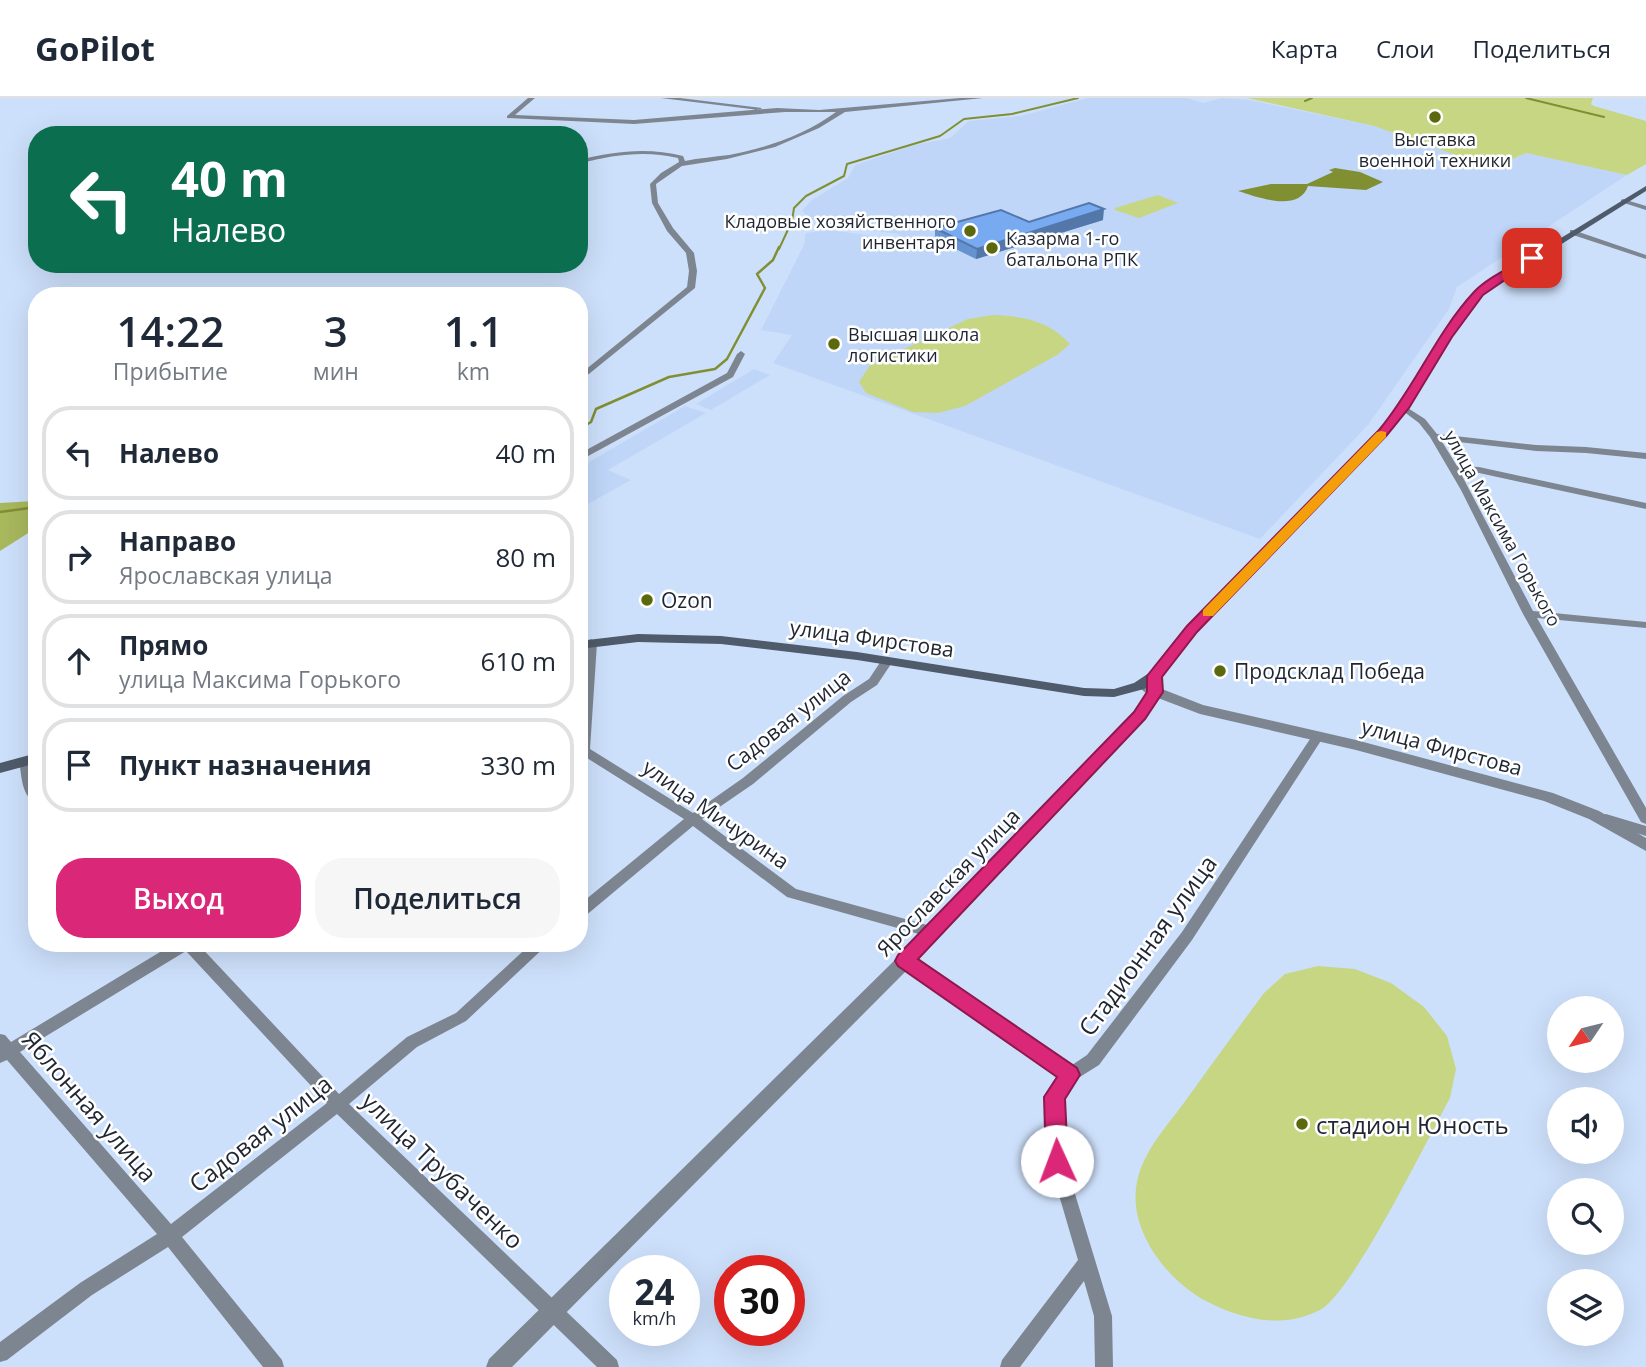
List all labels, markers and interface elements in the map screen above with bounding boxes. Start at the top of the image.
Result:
text: GoPilot [35,26,155,71]
text: Карта [1271,32,1338,65]
text: Слои [1376,32,1435,65]
text: Поделиться [1473,32,1611,65]
marker: Выставка военной техники [1427,109,1443,125]
place label: Выставка военной техники [1359,127,1511,172]
text: 40 m [171,145,288,211]
icon: left [56,154,147,245]
text: Налево [171,208,286,251]
place label: Кладовые хозяйственного инвентаря [725,209,956,254]
marker: Кладовые хозяйственного инвентаря [962,223,978,239]
place label: Казарма 1-го батальона РПК [1006,226,1138,271]
pin [1502,228,1562,288]
icon: arrive [1513,239,1551,277]
marker: Казарма 1-го батальона РПК [984,240,1000,256]
text: 14:22 [117,302,224,359]
text: 3 [324,302,348,359]
text: 1.1 [444,302,503,359]
place label: Высшая школа логистики [848,322,979,367]
marker: Высшая школа логистики [826,336,842,352]
text: Прибытие [113,355,228,387]
text: мин [313,355,359,387]
text: km [457,355,490,387]
street label: улица Максима Горького [1439,426,1567,630]
icon: left [60,434,98,472]
text: Налево [119,435,219,471]
text: 40 m [495,435,556,471]
text: Направо [119,523,236,559]
icon: right [60,538,98,576]
text: 80 m [495,539,556,575]
text: Ярославская улица [119,559,333,591]
place label: Ozon [661,586,713,614]
marker: Ozon [639,592,655,608]
street label: улица Фирстова [788,613,956,663]
text: Прямо [119,627,208,663]
icon: ahead [60,642,98,680]
text: 610 m [481,643,556,679]
place label: Продсклад Победа [1234,657,1425,685]
street label: Садовая улица [720,662,856,778]
text: улица Максима Горького [119,663,401,695]
marker: Продсклад Победа [1212,663,1228,679]
street label: улица Фирстова [1358,712,1526,782]
icon: arrive [60,746,98,784]
text: Пункт назначения [119,747,372,783]
text: 330 m [481,747,556,783]
street label: улица Мичурина [637,753,795,875]
street label: Ярославская улица [870,802,1026,962]
street label: Стадионная улица [1070,848,1224,1042]
button: Выход [56,858,301,938]
button: Поделиться [315,858,560,938]
north arrow [1547,996,1624,1073]
map controls [1547,996,1624,1346]
street label: Яблонная улица [15,1023,165,1189]
street label: Садовая улица [182,1067,338,1199]
street label: улица Трубаченко [355,1084,531,1256]
button: sound [1547,1087,1624,1164]
place label: стадион Юность [1316,1108,1509,1141]
marker: стадион Юность [1294,1116,1310,1132]
position arrow [1020,1124,1094,1198]
button: search [1547,1178,1624,1255]
speed limit sign: 30 [714,1255,805,1346]
text: 24 [634,1268,675,1315]
button: layers [1547,1269,1624,1346]
text: km/h [633,1306,676,1330]

